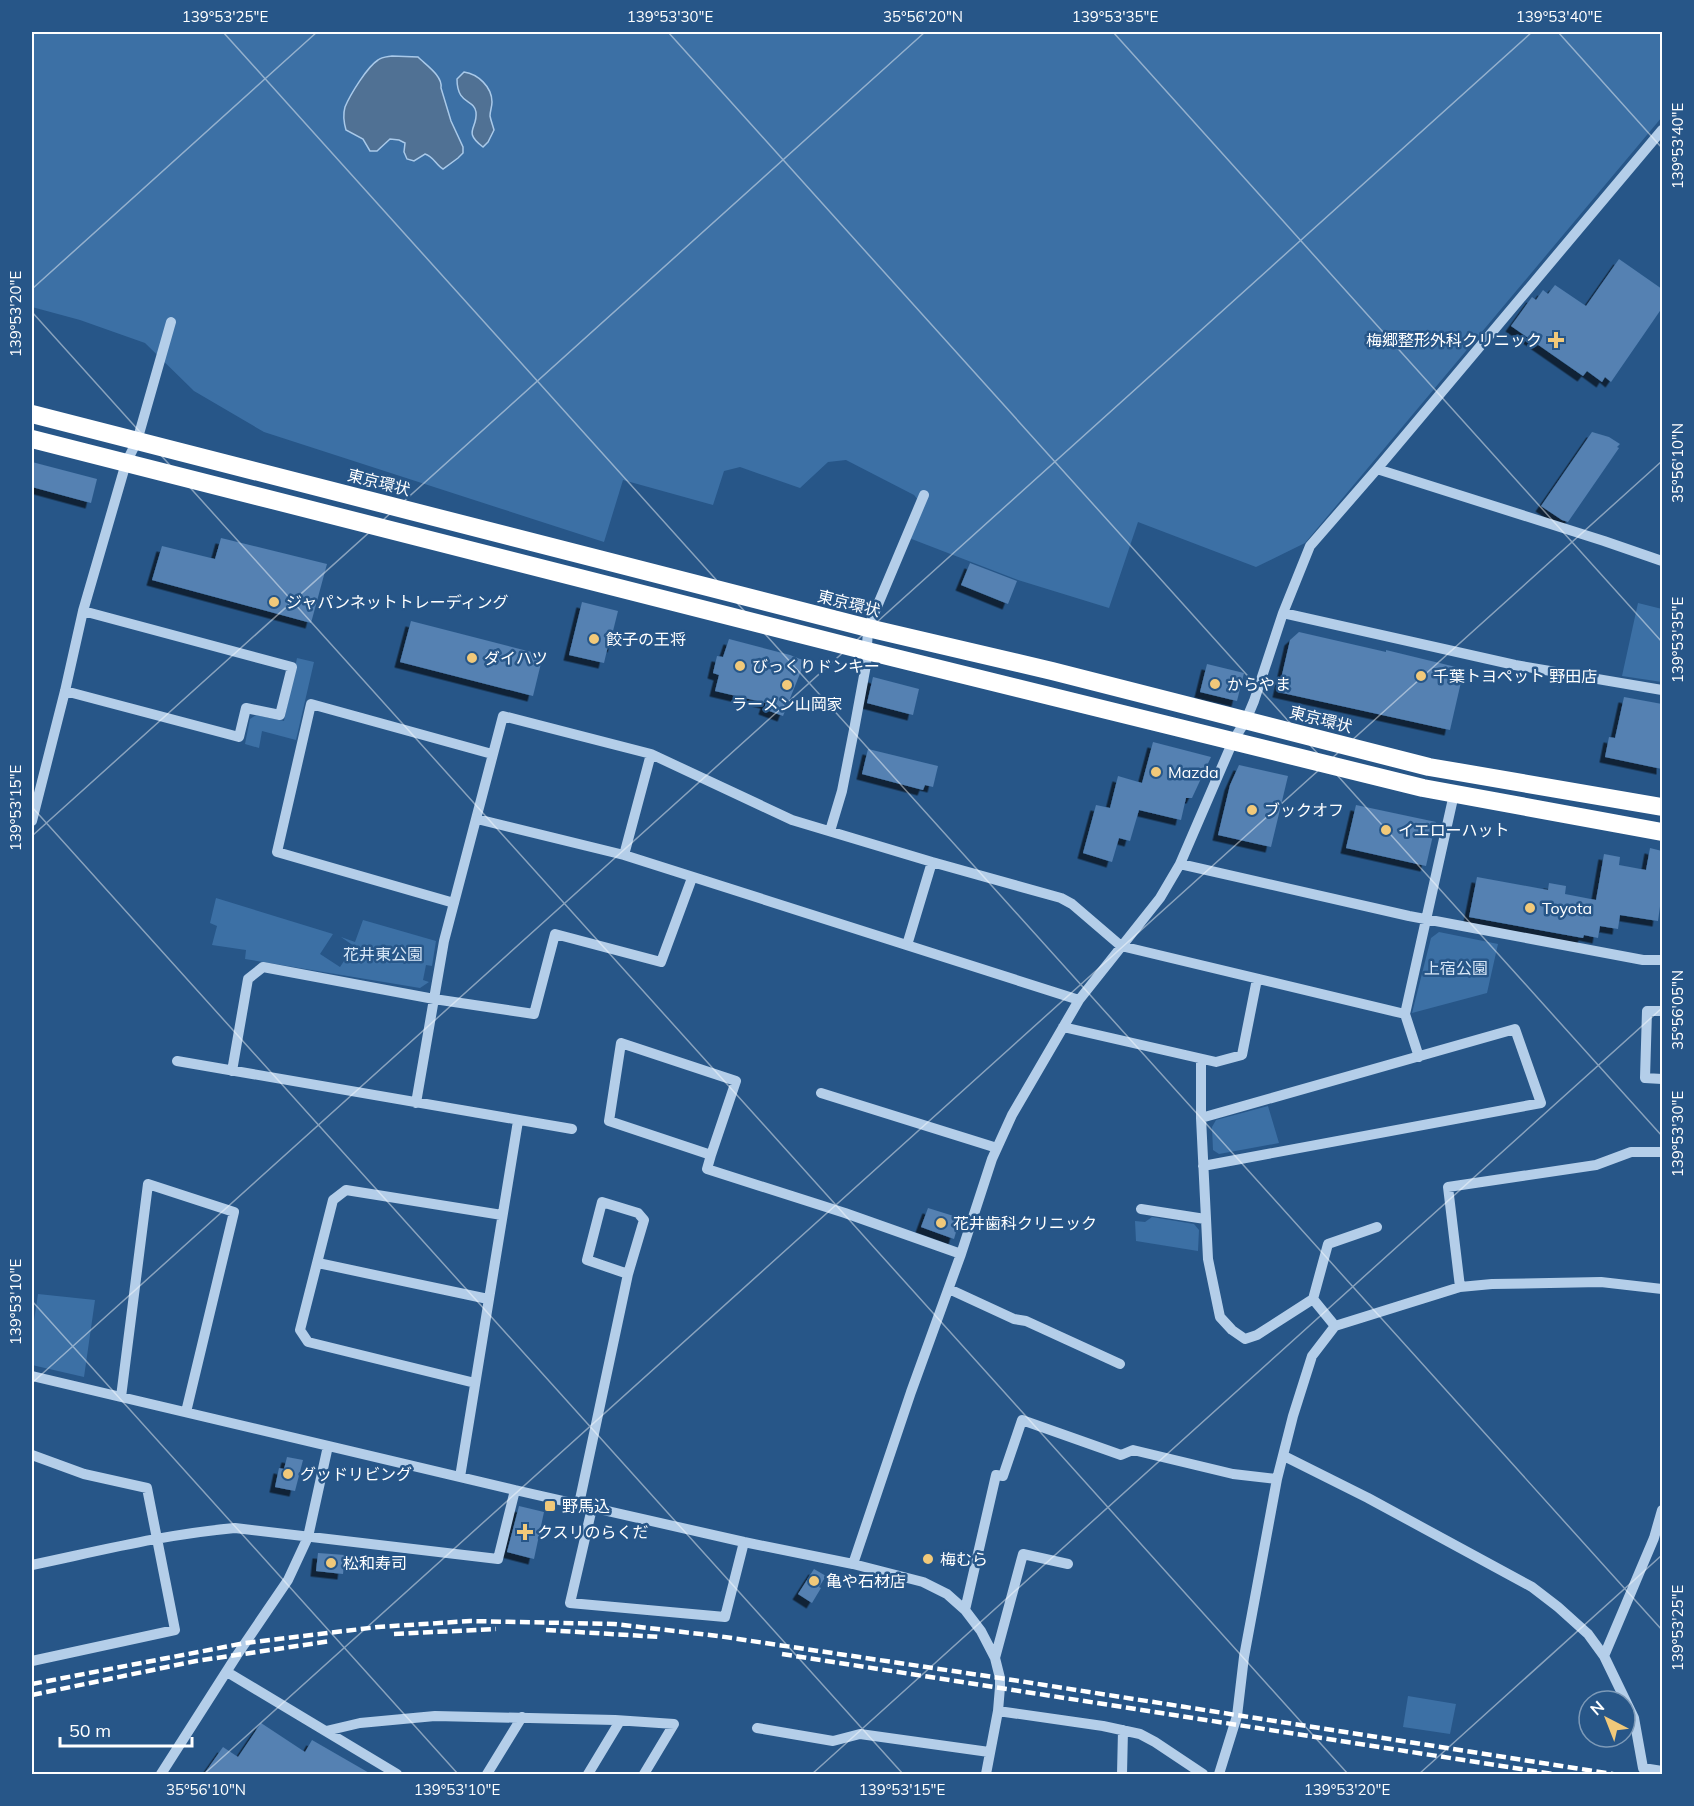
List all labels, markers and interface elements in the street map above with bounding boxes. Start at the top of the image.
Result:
text: 139°53'25"E [182,7,268,26]
text: 139°53'30"E [627,7,713,26]
text: 35°56'20"N [883,7,963,26]
text: 139°53'35"E [1072,7,1158,26]
text: 139°53'40"E [1516,7,1602,26]
text: 139°53'40"E [1668,103,1687,189]
text: 139°53'20"E [6,271,25,357]
place label: 梅郷整形外科クリニック [1366,330,1542,350]
marker: 梅郷整形外科クリニック [1547,331,1565,349]
text: 35°56'10"N [1668,423,1687,503]
street label: 東京環状 [346,465,412,499]
street label: 東京環状 [816,586,882,620]
place label: ジャパンネットトレーディング [286,592,509,612]
marker: ジャパンネットトレーディング [267,595,281,609]
text: 139°53'35"E [1668,597,1687,683]
place label: 餃子の王将 [606,629,686,649]
marker: 餃子の王将 [587,632,601,646]
place label: ダイハツ [484,648,548,668]
marker: ダイハツ [465,651,479,665]
place label: びっくりドンキー [752,656,880,676]
marker: びっくりドンキー [733,659,747,673]
place label: 千葉トヨペット 野田店 [1433,666,1597,686]
marker: 千葉トヨペット 野田店 [1414,669,1428,683]
place label: からやま [1227,674,1291,694]
marker: からやま [1208,677,1222,691]
marker: ラーメン山岡家 [780,678,794,692]
place label: ラーメン山岡家 [731,694,843,714]
street label: 東京環状 [1288,702,1354,736]
place label: Mazda [1168,762,1219,782]
text: 139°53'15"E [6,765,25,851]
marker: Mazda [1149,765,1163,779]
place label: ブックオフ [1264,800,1344,820]
marker: ブックオフ [1245,803,1259,817]
place label: イエローハット [1398,820,1510,840]
marker: イエローハット [1379,823,1393,837]
place label: Toyota [1542,898,1592,918]
marker: Toyota [1523,901,1537,915]
park label: 花井東公園 [343,944,423,964]
park label: 上宿公園 [1424,958,1488,978]
text: 35°56'05"N [1668,970,1687,1050]
text: 139°53'30"E [1668,1091,1687,1177]
place label: 花井歯科クリニック [953,1213,1097,1233]
marker: 花井歯科クリニック [934,1216,948,1230]
text: 139°53'10"E [6,1259,25,1345]
place label: グッドリビング [300,1464,412,1484]
marker: グッドリビング [281,1467,295,1481]
place label: 野馬込 [562,1496,610,1516]
marker: 野馬込 [543,1499,557,1513]
place label: クスリのらくだ [537,1522,649,1542]
marker: クスリのらくだ [518,1525,532,1539]
place label: 梅むら [940,1549,988,1569]
marker: 梅むら [921,1552,935,1566]
place label: 松和寿司 [343,1553,407,1573]
marker: 松和寿司 [324,1556,338,1570]
place label: 亀や石材店 [826,1571,906,1591]
marker: 亀や石材店 [807,1574,821,1588]
text: 139°53'25"E [1668,1585,1687,1671]
north arrow [1577,1689,1637,1749]
text: N [1586,1696,1608,1719]
scale bar [60,1710,192,1748]
text: 50 m [69,1719,111,1742]
text: 35°56'10"N [166,1780,246,1799]
text: 139°53'10"E [414,1780,500,1799]
text: 139°53'15"E [859,1780,945,1799]
text: 139°53'20"E [1304,1780,1390,1799]

